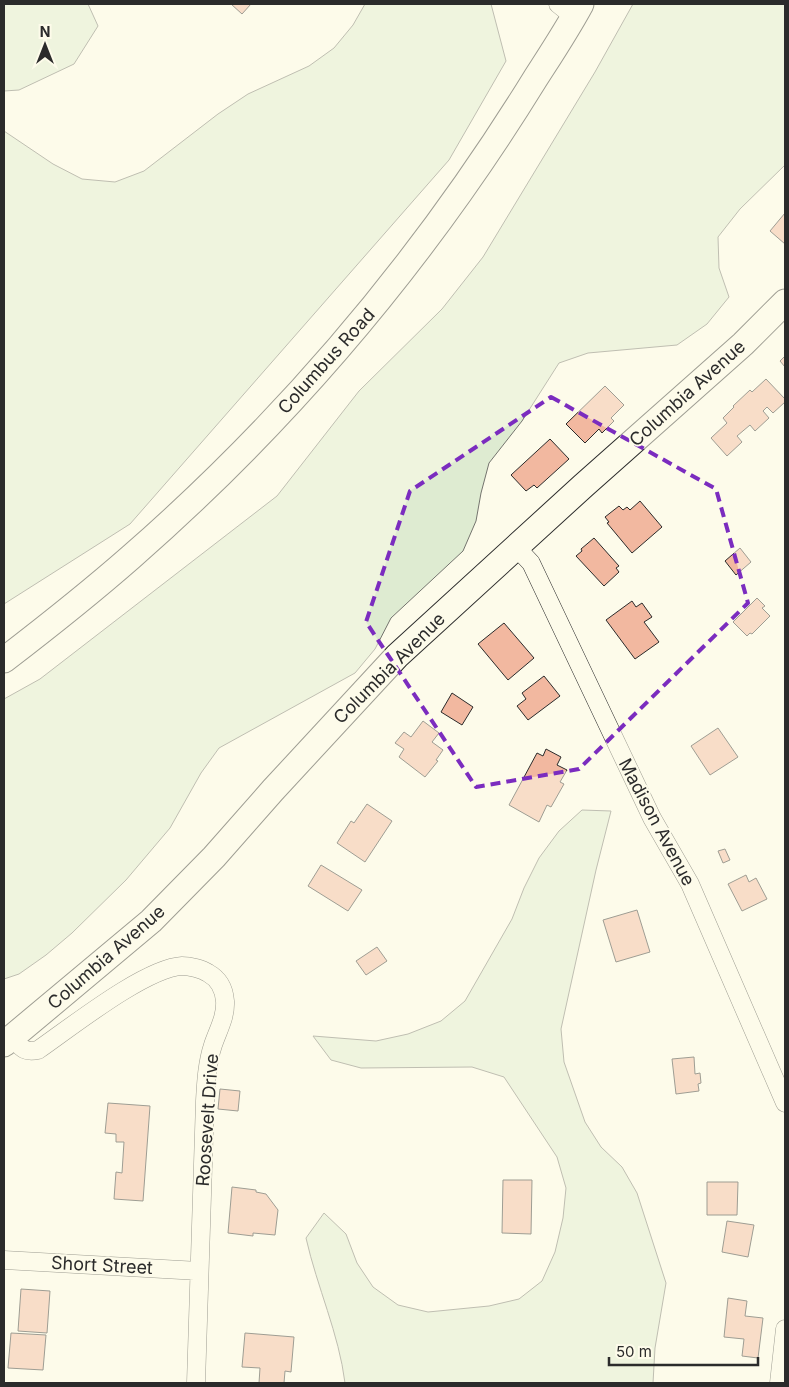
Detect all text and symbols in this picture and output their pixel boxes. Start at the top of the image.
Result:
north arrow [20,20,70,70]
text: N [40,23,50,40]
street label: Columbus Road [273,304,379,418]
street label: Columbia Avenue [625,336,749,450]
street label: Columbia Avenue [329,608,449,728]
street label: Madison Avenue [615,755,699,889]
street label: Columbia Avenue [43,900,169,1014]
street label: Roosevelt Drive [192,1053,222,1187]
street label: Short Street [51,1252,153,1278]
scale bar [609,1334,758,1366]
text: 50 m [616,1342,652,1361]

